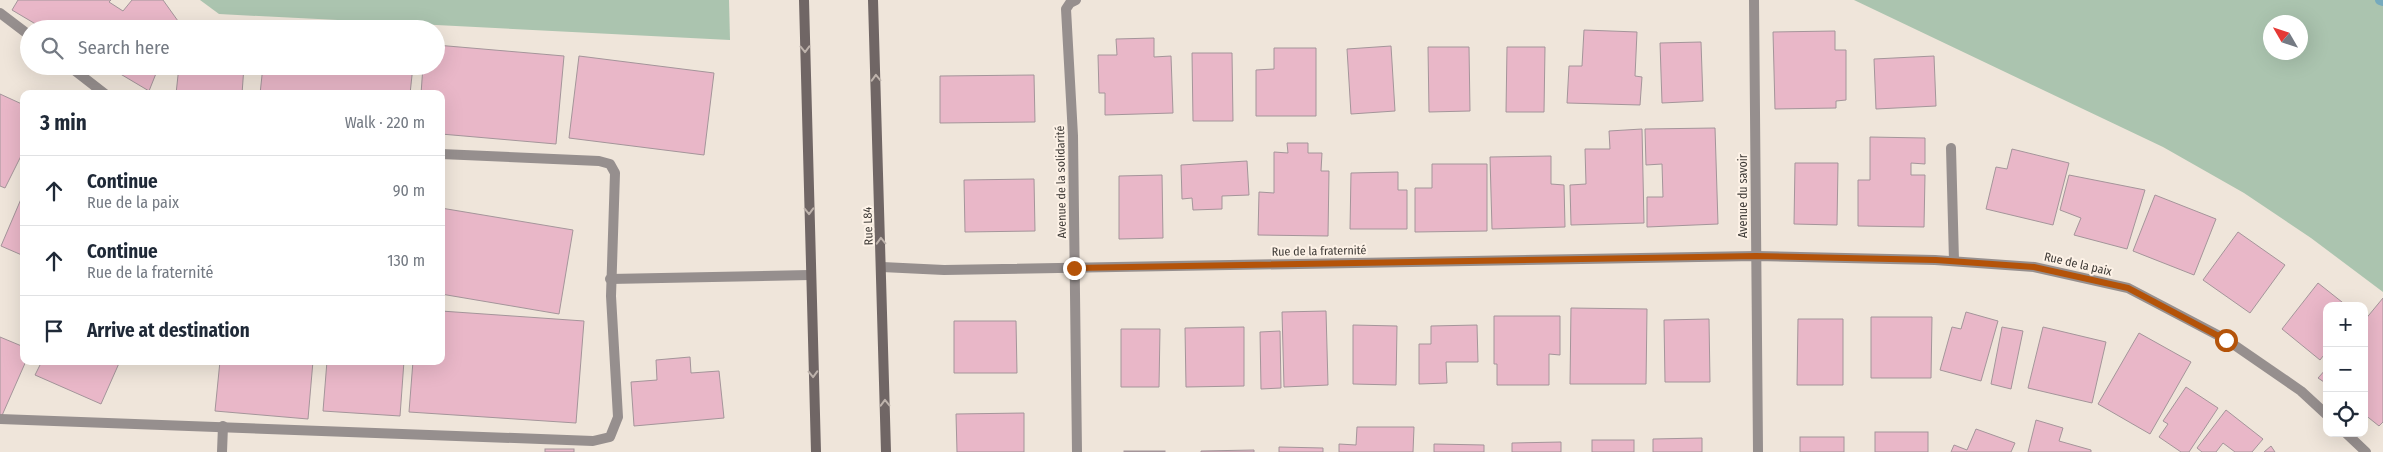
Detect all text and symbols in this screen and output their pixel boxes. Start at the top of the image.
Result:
north arrow [2263,15,2308,60]
search box [20,20,445,75]
icon: search [38,34,66,62]
text: Search here [78,36,170,59]
one-way arrow [800,45,810,53]
one-way arrow [871,74,881,82]
text: 3 min [40,110,87,136]
text: Walk · 220 m [345,113,425,132]
street label: Avenue de la solidarité [1053,125,1069,238]
street label: Avenue du savoir [1736,153,1750,238]
text: Continue [87,170,158,193]
icon: ahead [40,177,68,205]
text: 90 m [393,181,425,200]
text: Rue de la paix [87,193,179,212]
street label: Rue L84 [860,206,876,246]
one-way arrow [803,207,814,215]
one-way arrow [876,237,886,244]
text: Continue [87,240,158,263]
street label: Rue de la fraternité [1271,243,1367,259]
icon: ahead [40,247,68,275]
street label: Rue de la paix [2043,249,2114,279]
text: 130 m [387,251,425,270]
route end [1063,257,1086,280]
text: Rue de la fraternité [87,263,213,282]
map controls [2323,302,2368,437]
button: + [2323,302,2368,347]
icon: arrive [40,317,68,345]
text: Arrive at destination [87,319,250,342]
route start [2215,329,2238,352]
button: − [2323,347,2368,392]
one-way arrow [808,370,818,378]
button: locate [2323,392,2368,437]
one-way arrow [880,399,890,407]

